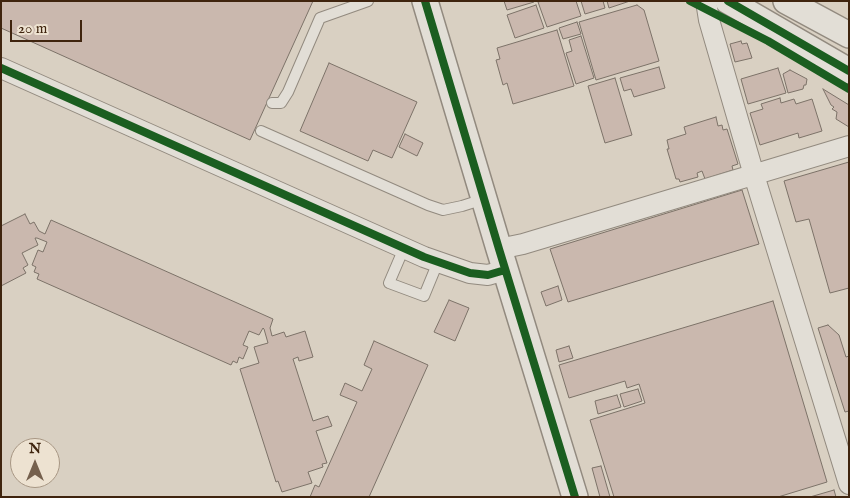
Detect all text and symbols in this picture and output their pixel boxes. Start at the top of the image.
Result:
scale bar [12,10,85,42]
text: 20 m [18,19,47,38]
north arrow [10,438,60,488]
text: N [29,440,41,458]

